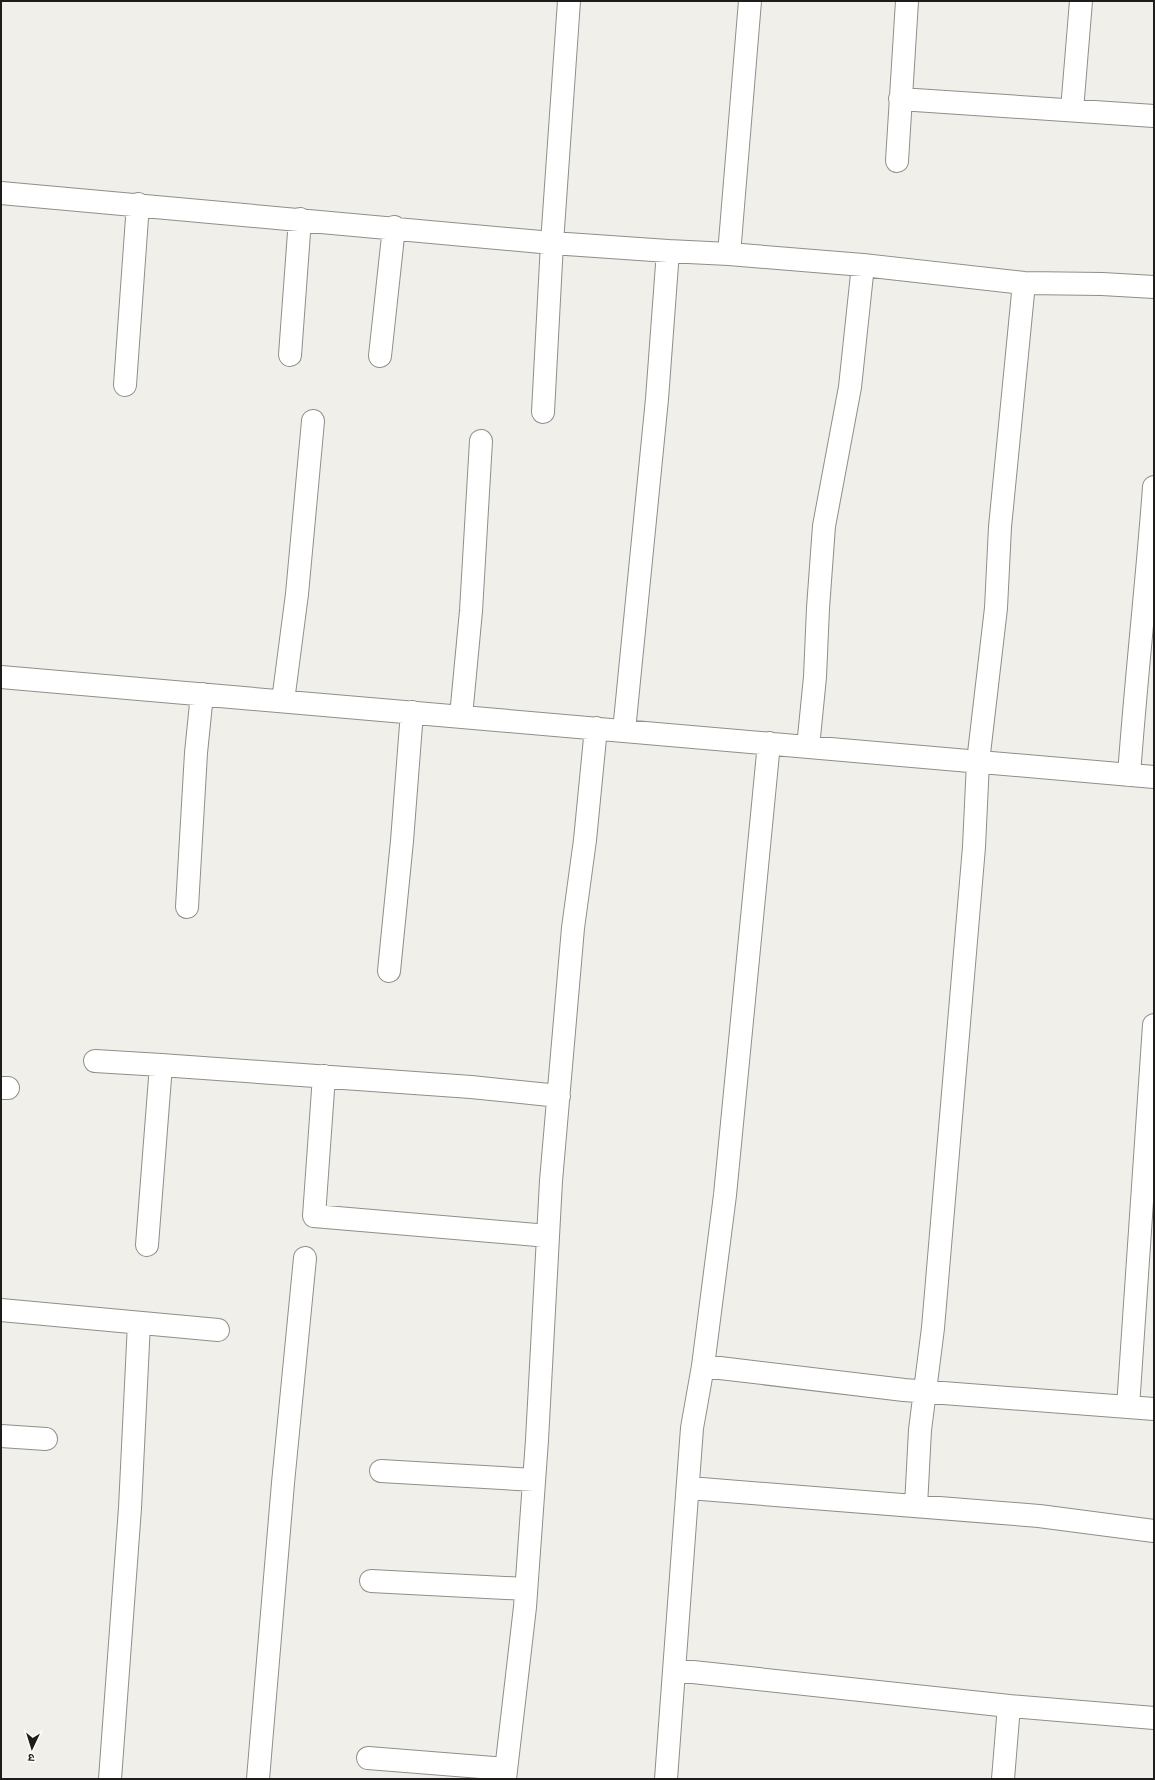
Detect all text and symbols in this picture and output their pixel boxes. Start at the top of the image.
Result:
north arrow [12,1728,52,1768]
text: उ [27,1751,35,1765]

